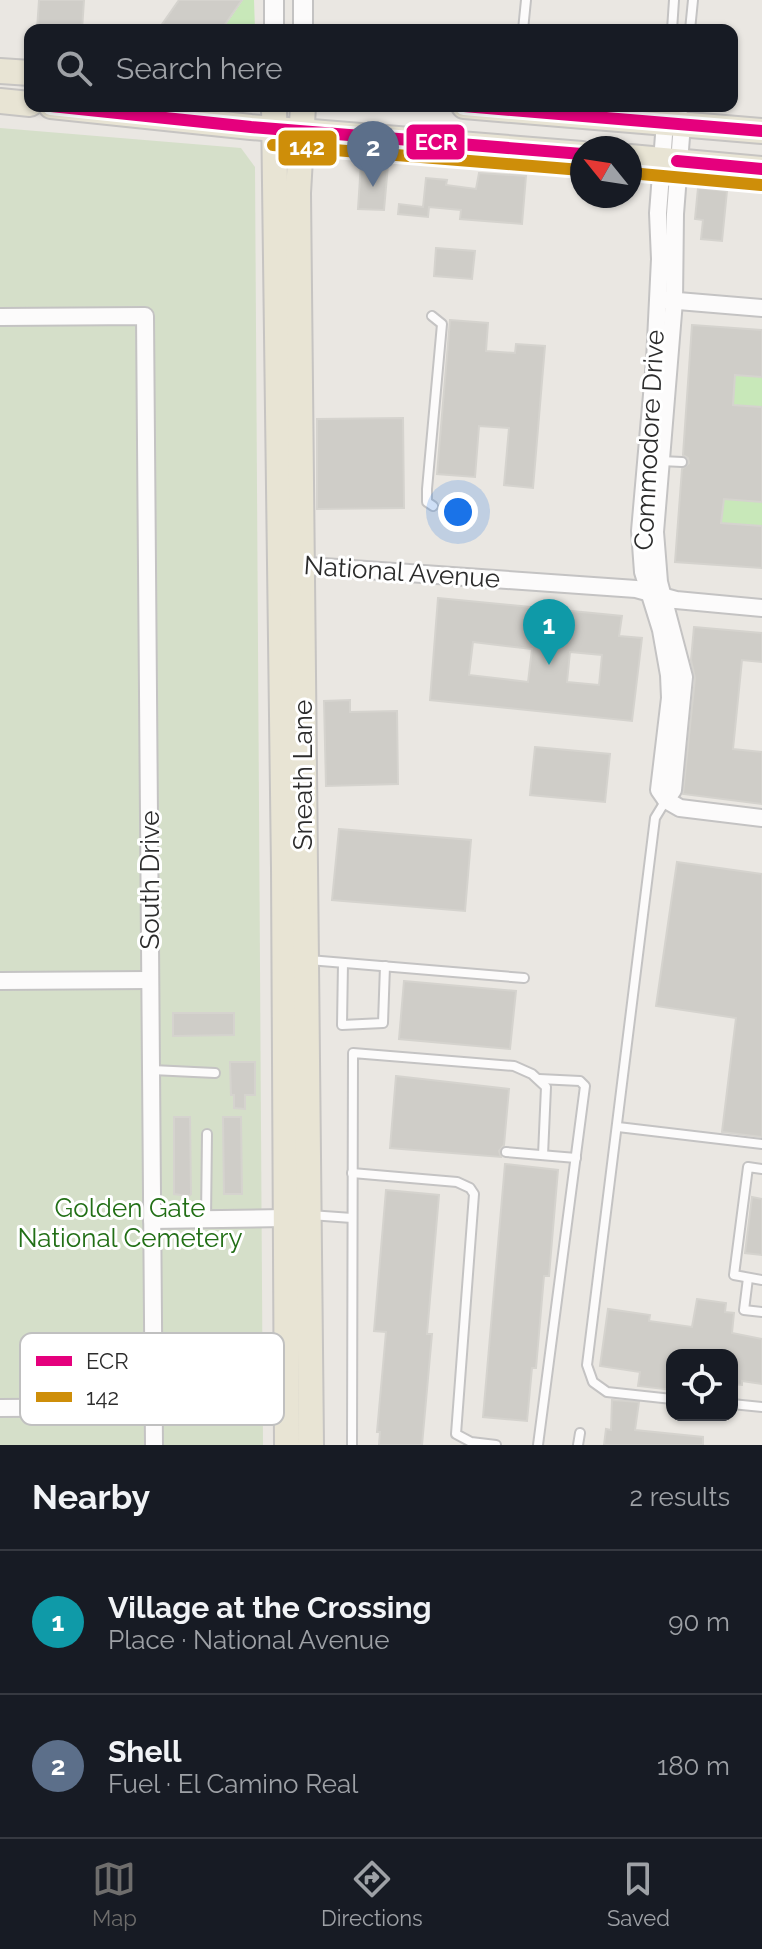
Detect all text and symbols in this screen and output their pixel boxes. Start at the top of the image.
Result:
search box [24,24,738,112]
icon: search [52,46,96,90]
text: Search here [116,51,283,86]
pin: 2 [347,121,399,187]
line badge: ECR [405,123,466,161]
line badge: 142 [277,129,338,167]
text: ECR [415,129,458,155]
text: 142 [289,134,325,160]
north arrow [570,136,642,208]
street label: Commodore Drive [628,329,670,551]
your location [438,492,478,532]
street label: National Avenue [303,550,501,594]
pin: 1 [523,599,575,665]
street label: Sneath Lane [288,700,318,850]
street label: South Drive [135,810,165,950]
park label: Golden Gate National Cemetery [17,1193,243,1253]
legend [20,1333,284,1425]
text: ECR [86,1348,129,1374]
map controls [666,1349,738,1421]
button: locate [666,1349,738,1421]
text: 142 [86,1384,119,1410]
text: Nearby [32,1477,150,1517]
text: 2 results [630,1482,730,1512]
text: Village at the Crossing [108,1590,432,1625]
text: 1 [52,1607,64,1637]
text: 90 m [668,1607,730,1637]
text: Place · National Avenue [108,1625,390,1655]
text: Shell [108,1734,181,1769]
text: 2 [51,1751,65,1781]
text: 180 m [657,1751,730,1781]
text: Fuel · El Camino Real [108,1769,358,1799]
tab: Map [92,1857,137,1931]
tab: Directions [321,1857,423,1931]
tab: Saved [607,1857,670,1931]

